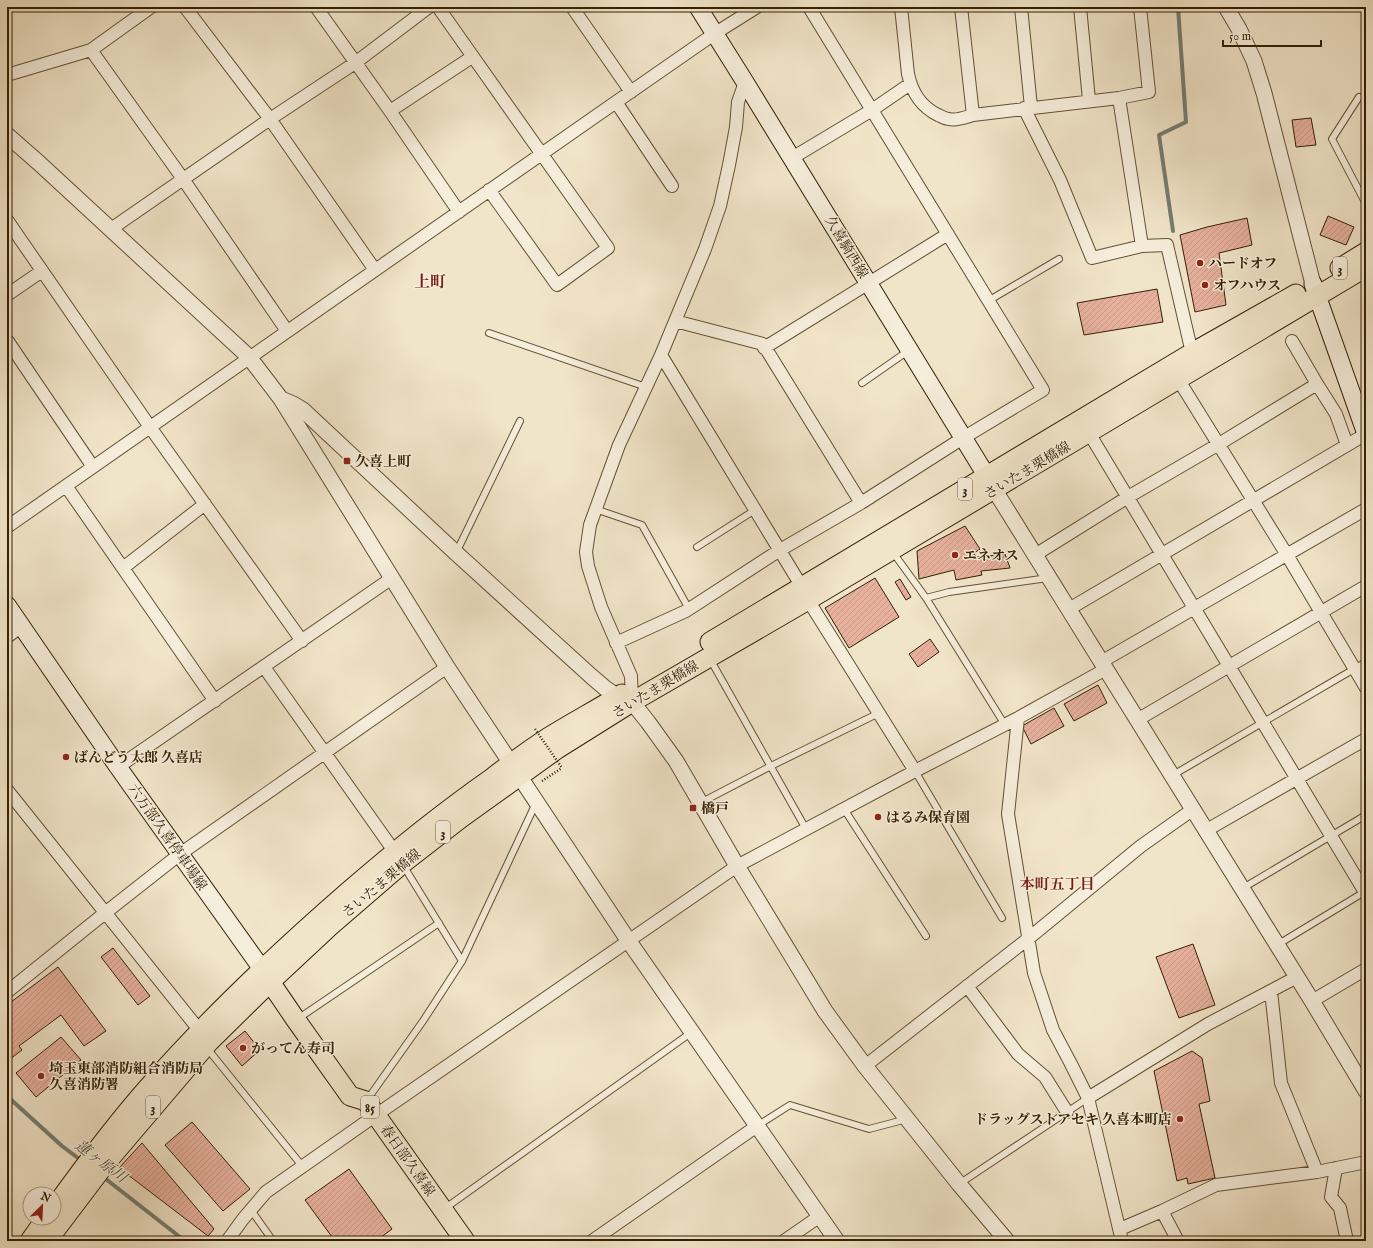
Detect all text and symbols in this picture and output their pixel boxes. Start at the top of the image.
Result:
scale bar [1223,22,1321,48]
text: 50 m [1229,29,1251,44]
street label: 久喜騎西線 [820,213,872,282]
place label: ハードオフ [1208,255,1277,273]
road number: 3 [1333,257,1347,279]
marker: ハードオフ [1195,258,1205,268]
district label: 上町 [414,273,446,293]
place label: オフハウス [1213,277,1281,295]
marker: オフハウス [1200,280,1210,290]
street label: さいたま栗橋線 [981,438,1074,504]
place label: 久喜上町 [355,453,412,471]
marker: 久喜上町 [342,456,352,466]
road number: 3 [958,478,972,500]
place label: エネオス [963,547,1019,565]
marker: エネオス [950,550,960,560]
street label: さいたま栗橋線 [609,657,702,723]
place label: ばんどう太郎 久喜店 [74,749,203,767]
marker: ばんどう太郎 久喜店 [61,752,71,762]
street label: 六万部久喜停車場線 [124,781,211,894]
place label: 橋戸 [701,800,729,818]
marker: 橋戸 [688,803,698,813]
place label: はるみ保育園 [886,809,970,827]
marker: はるみ保育園 [873,812,883,822]
road number: 3 [436,821,450,843]
street label: さいたま栗橋線 [338,845,425,922]
district label: 本町五丁目 [1019,875,1095,894]
place label: がってん寿司 [251,1040,335,1058]
marker: がってん寿司 [238,1043,248,1053]
place label: 埼玉東部消防組合消防局 久喜消防署 [49,1060,203,1094]
marker: 埼玉東部消防組合消防局 久喜消防署 [36,1071,46,1081]
road number: 3 [146,1096,160,1118]
road number: 85 [361,1096,379,1118]
place label: ドラッグストアセキ 久喜本町店 [974,1111,1172,1129]
marker: ドラッグストアセキ 久喜本町店 [1175,1114,1185,1124]
street label: 春日部久喜線 [376,1121,439,1200]
water label: 蓮ヶ原川 [71,1136,132,1188]
north arrow [22,1186,62,1226]
text: N [38,1189,53,1206]

